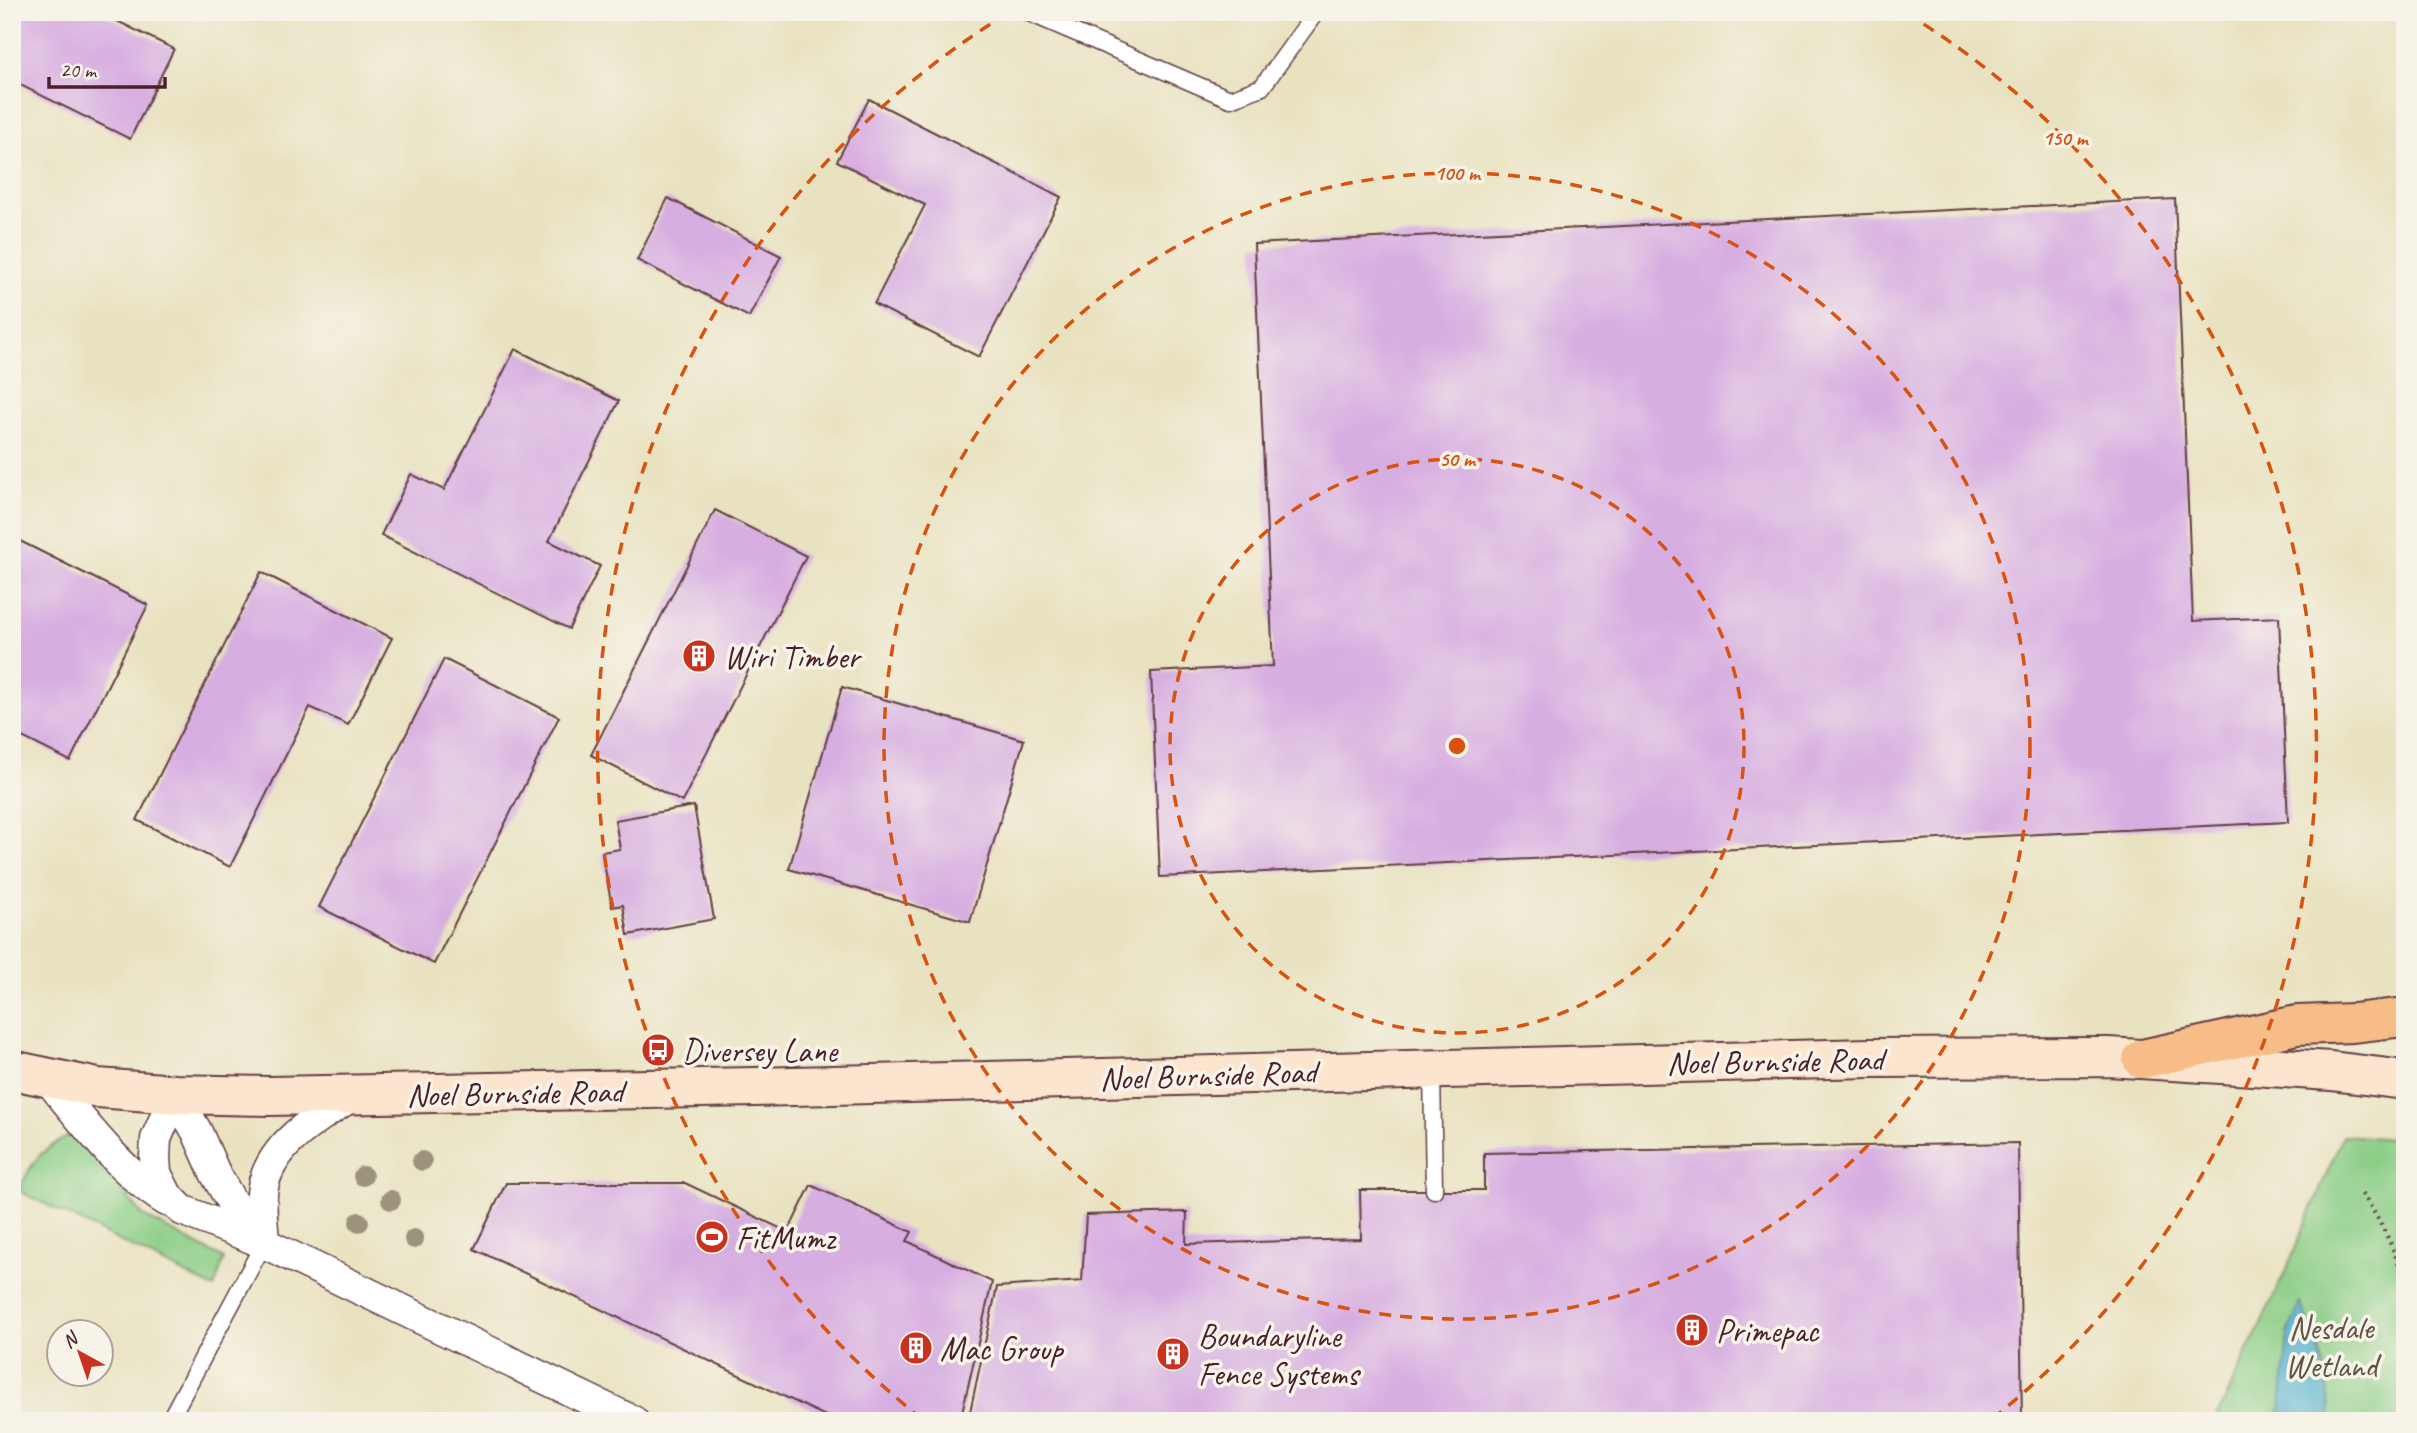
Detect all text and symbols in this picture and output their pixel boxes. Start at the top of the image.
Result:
scale bar [49,46,164,90]
text: 20 m [60,57,98,83]
text: 150 m [2042,125,2090,151]
text: 100 m [1434,160,1482,186]
text: 50 m [1439,446,1477,472]
place label: Wiri Timber [724,636,863,678]
building icon: Wiri Timber [680,637,718,675]
centre of rings [1445,734,1469,758]
place label: Diversey Lane [682,1030,839,1072]
bus stop icon: Diversey Lane [639,1031,677,1069]
street label: Noel Burnside Road [1666,1038,1889,1084]
street label: Noel Burnside Road [1099,1050,1322,1100]
street label: Noel Burnside Road [406,1070,629,1116]
place label: FitMumz [736,1217,838,1259]
sports icon: FitMumz [693,1218,731,1256]
park label: Nesdale Wetland [2285,1307,2382,1387]
place label: Primepac [1716,1310,1820,1352]
building icon: Primepac [1673,1311,1711,1349]
place label: Boundaryline Fence Systems [1198,1315,1361,1395]
north arrow [46,1318,116,1388]
text: N [57,1326,84,1354]
place label: Mac Group [940,1328,1065,1370]
building icon: Mac Group [897,1329,935,1367]
building icon: Boundaryline Fence Systems [1154,1335,1192,1373]

